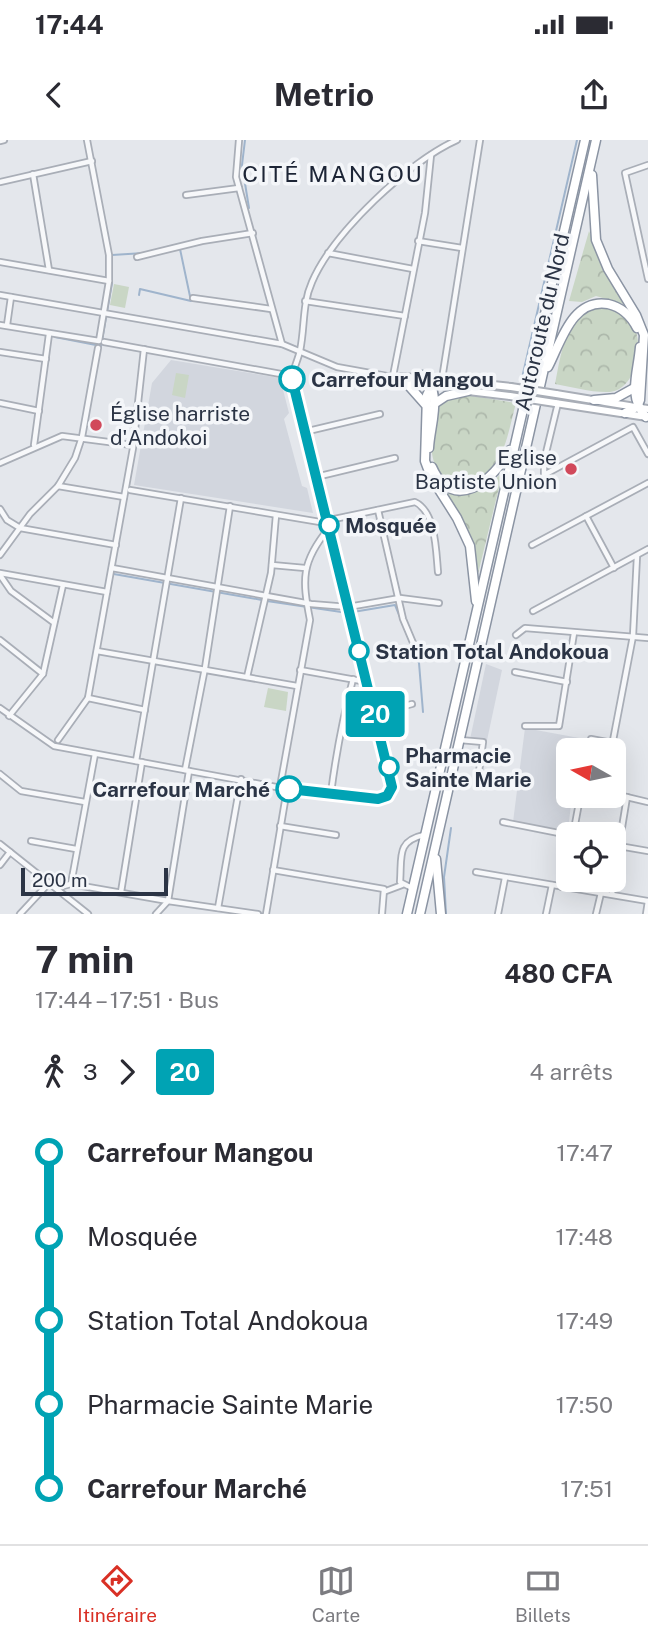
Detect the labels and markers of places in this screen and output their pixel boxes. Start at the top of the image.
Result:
marker: Carrefour Mangou [279,366,305,392]
place label: Carrefour Mangou [311,367,494,392]
place label: Église harriste d'Andokoi [110,401,250,450]
marker: Église harriste d'Andokoi [88,417,104,433]
place label: Eglise Baptiste Union [415,445,557,494]
marker: Eglise Baptiste Union [563,461,579,477]
place label: Mosquée [345,513,437,538]
marker: Mosquée [319,515,339,535]
place label: Station Total Andokoua [375,639,609,664]
marker: Station Total Andokoua [349,641,369,661]
place label: Pharmacie Sainte Marie [405,743,532,792]
marker: Pharmacie Sainte Marie [379,757,399,777]
marker: Carrefour Marché [276,776,302,802]
place label: Carrefour Marché [92,777,270,802]

